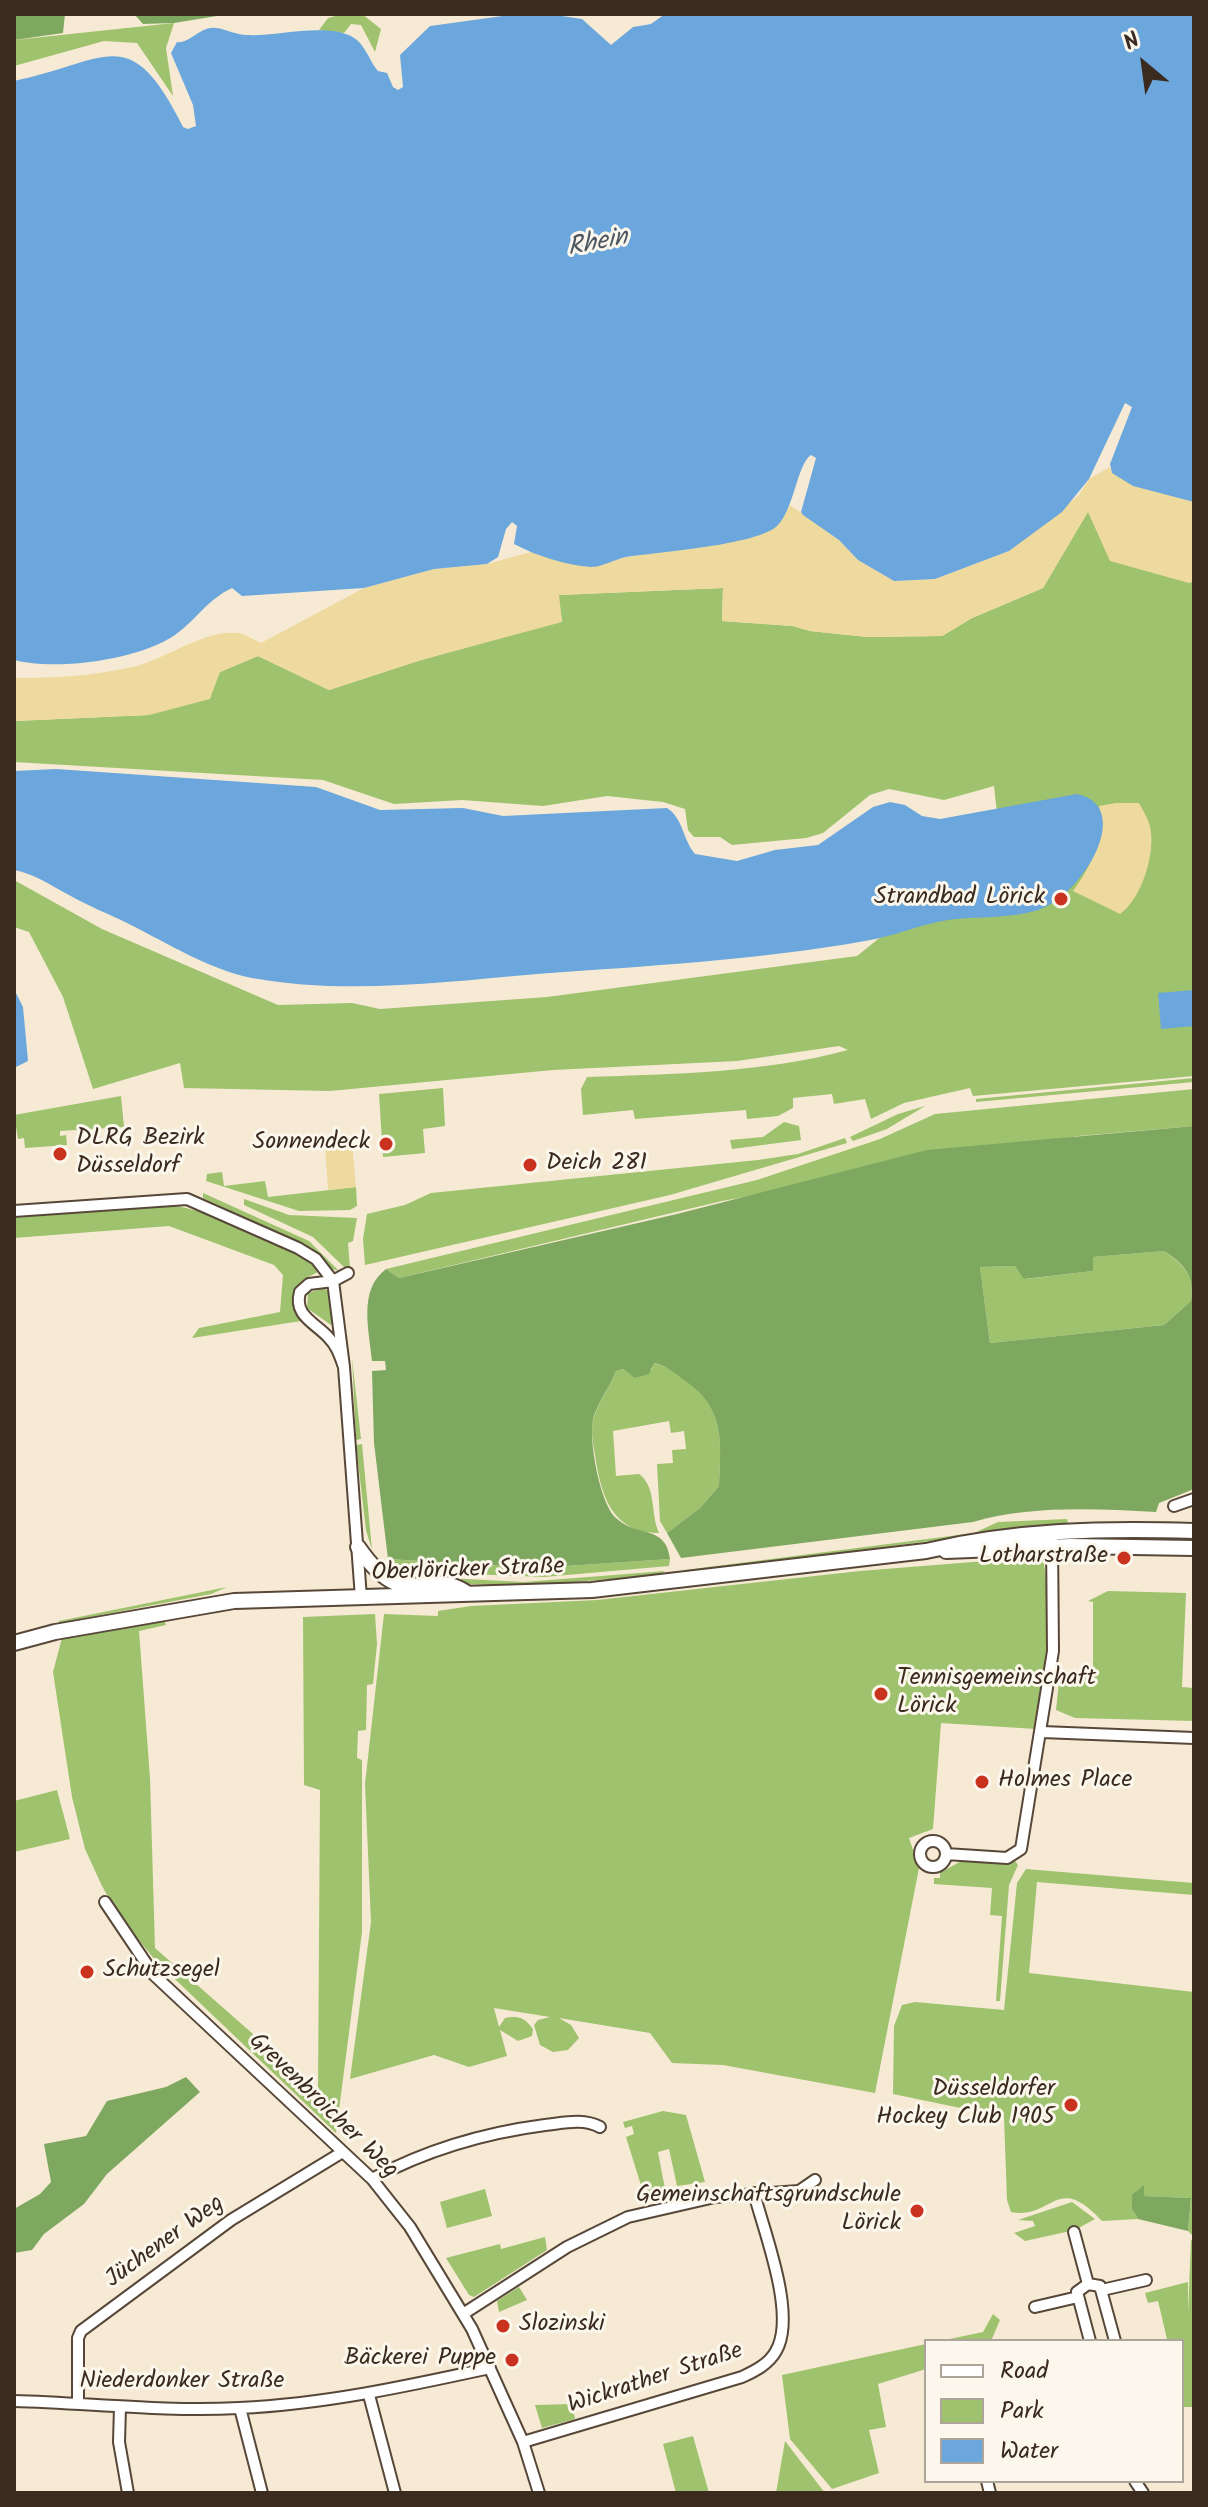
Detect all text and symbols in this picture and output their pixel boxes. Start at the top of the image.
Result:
north arrow [1104,24,1184,104]
text: N [1118,24,1147,61]
water label: Rhein [565,224,631,266]
place label: Strandbad Lörick [874,885,1045,913]
marker: Strandbad Lörick [1052,890,1070,908]
place label: DLRG Bezirk Düsseldorf [76,1126,204,1182]
place label: Sonnendeck [252,1130,370,1158]
marker: Sonnendeck [377,1135,395,1153]
marker: DLRG Bezirk Düsseldorf [51,1145,69,1163]
place label: Deich 281 [546,1151,647,1179]
marker: Deich 281 [521,1156,539,1174]
place label: Lotharstraße [979,1544,1108,1572]
marker: Lotharstraße [1115,1549,1133,1567]
street label: Oberlöricker Straße [371,1554,565,1590]
place label: Tennisgemeinschaft Lörick [897,1666,1096,1722]
marker: Tennisgemeinschaft Lörick [872,1685,890,1703]
place label: Holmes Place [998,1768,1132,1796]
marker: Holmes Place [973,1773,991,1791]
place label: Schutzsegel [103,1958,220,1986]
marker: Schutzsegel [78,1963,96,1981]
street label: Grevenbroicher Weg [241,2028,403,2186]
place label: Düsseldorfer Hockey Club 1905 [876,2077,1055,2133]
marker: Düsseldorfer Hockey Club 1905 [1062,2096,1080,2114]
place label: Gemeinschaftsgrundschule Lörick [636,2183,901,2239]
street label: Jüchener Weg [101,2190,231,2296]
marker: Gemeinschaftsgrundschule Lörick [908,2202,926,2220]
place label: Slozinski [519,2312,605,2340]
marker: Slozinski [494,2317,512,2335]
street label: Wickrather Straße [565,2338,747,2422]
legend [924,2339,1184,2483]
place label: Bäckerei Puppe [344,2346,496,2374]
marker: Bäckerei Puppe [503,2351,521,2369]
text: Road [1000,2352,1048,2391]
street label: Niederdonker Straße [80,2369,284,2397]
text: Park [1000,2392,1044,2431]
text: Water [1000,2432,1058,2471]

